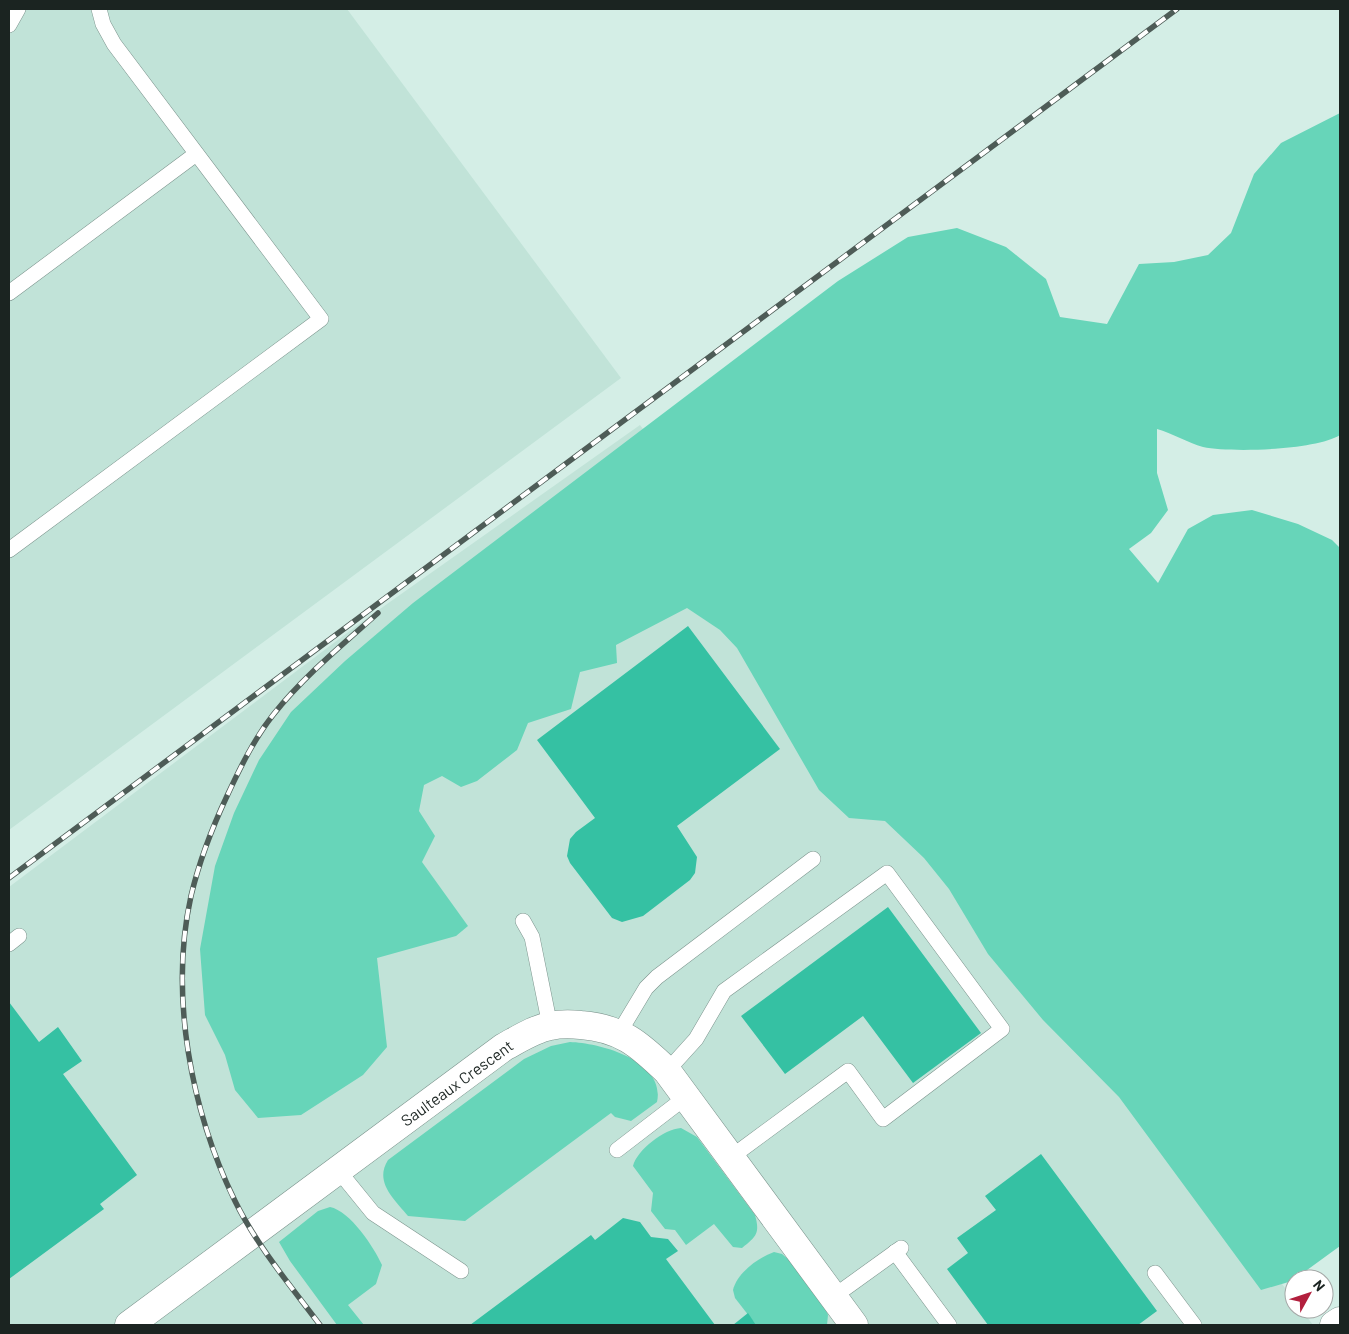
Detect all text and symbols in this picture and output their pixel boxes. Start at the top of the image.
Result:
street label: Saulteaux Crescent [397,1035,517,1130]
north arrow [1284,1269,1334,1319]
text: N [1310,1276,1329,1294]

